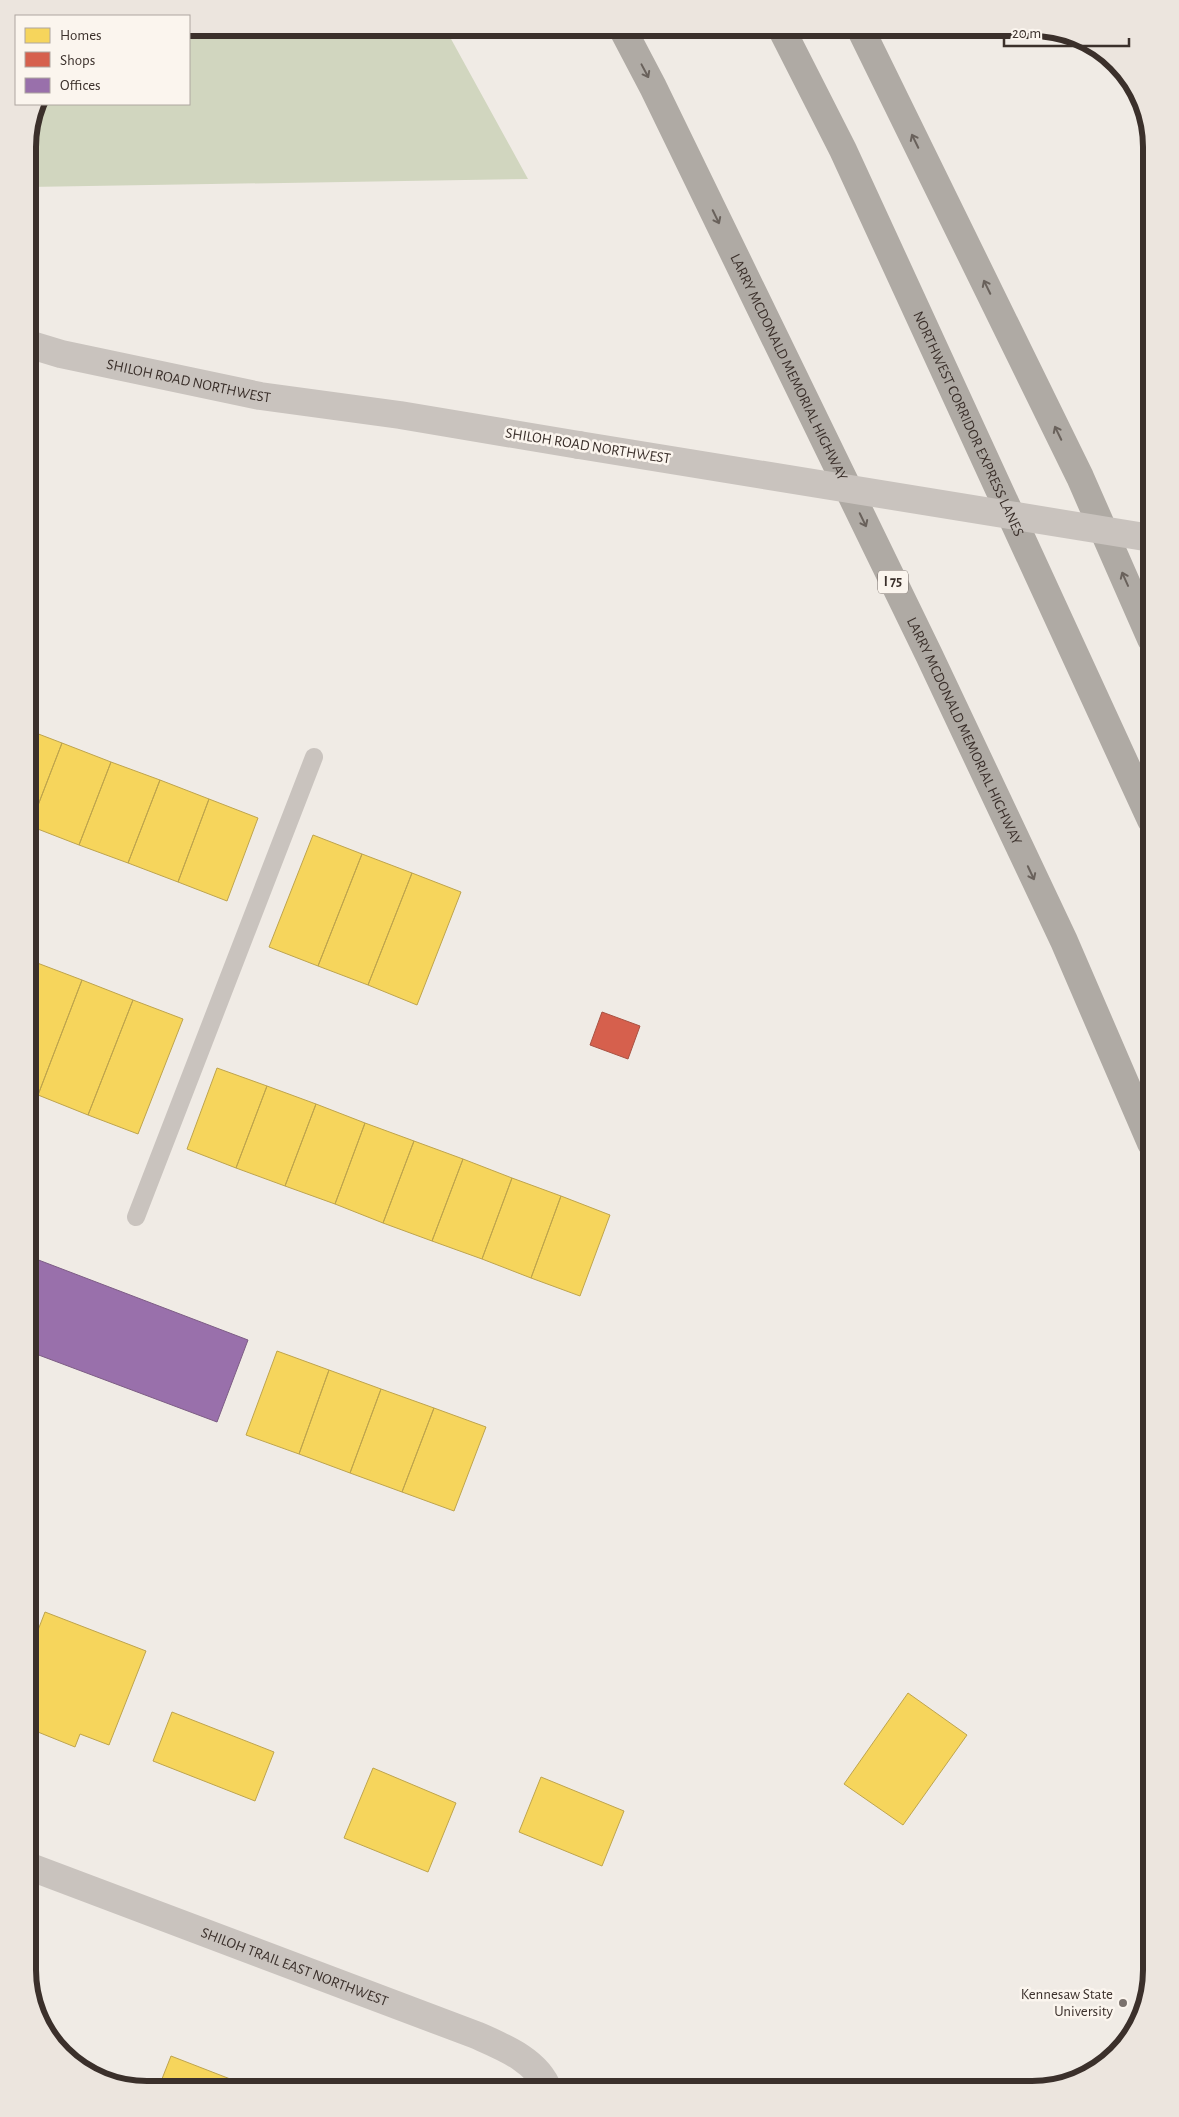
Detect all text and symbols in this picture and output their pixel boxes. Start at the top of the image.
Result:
legend [15,15,190,105]
scale bar [1004,15,1129,47]
text: 20 m [1012,26,1041,41]
text: Homes [60,28,102,43]
text: Shops [60,53,95,68]
one-way arrow [641,63,650,78]
text: Offices [60,78,101,93]
one-way arrow [910,134,920,149]
one-way arrow [712,209,721,224]
street label: LARRY MCDONALD MEMORIAL HIGHWAY [728,251,850,483]
one-way arrow [982,280,991,295]
street label: NORTHWEST CORRIDOR EXPRESS LANES [911,309,1027,538]
street label: SHILOH ROAD NORTHWEST [105,356,272,405]
street label: SHILOH ROAD NORTHWEST [504,426,672,467]
one-way arrow [1053,426,1062,441]
one-way arrow [859,513,869,528]
road number: I 75 [878,570,908,594]
one-way arrow [1119,572,1129,587]
street label: LARRY MCDONALD MEMORIAL HIGHWAY [904,615,1025,847]
one-way arrow [1026,865,1036,880]
street label: SHILOH TRAIL EAST NORTHWEST [199,1925,391,2009]
place label: Kennesaw State University [1021,1987,1114,2019]
marker: Kennesaw State University [1117,1997,1129,2009]

